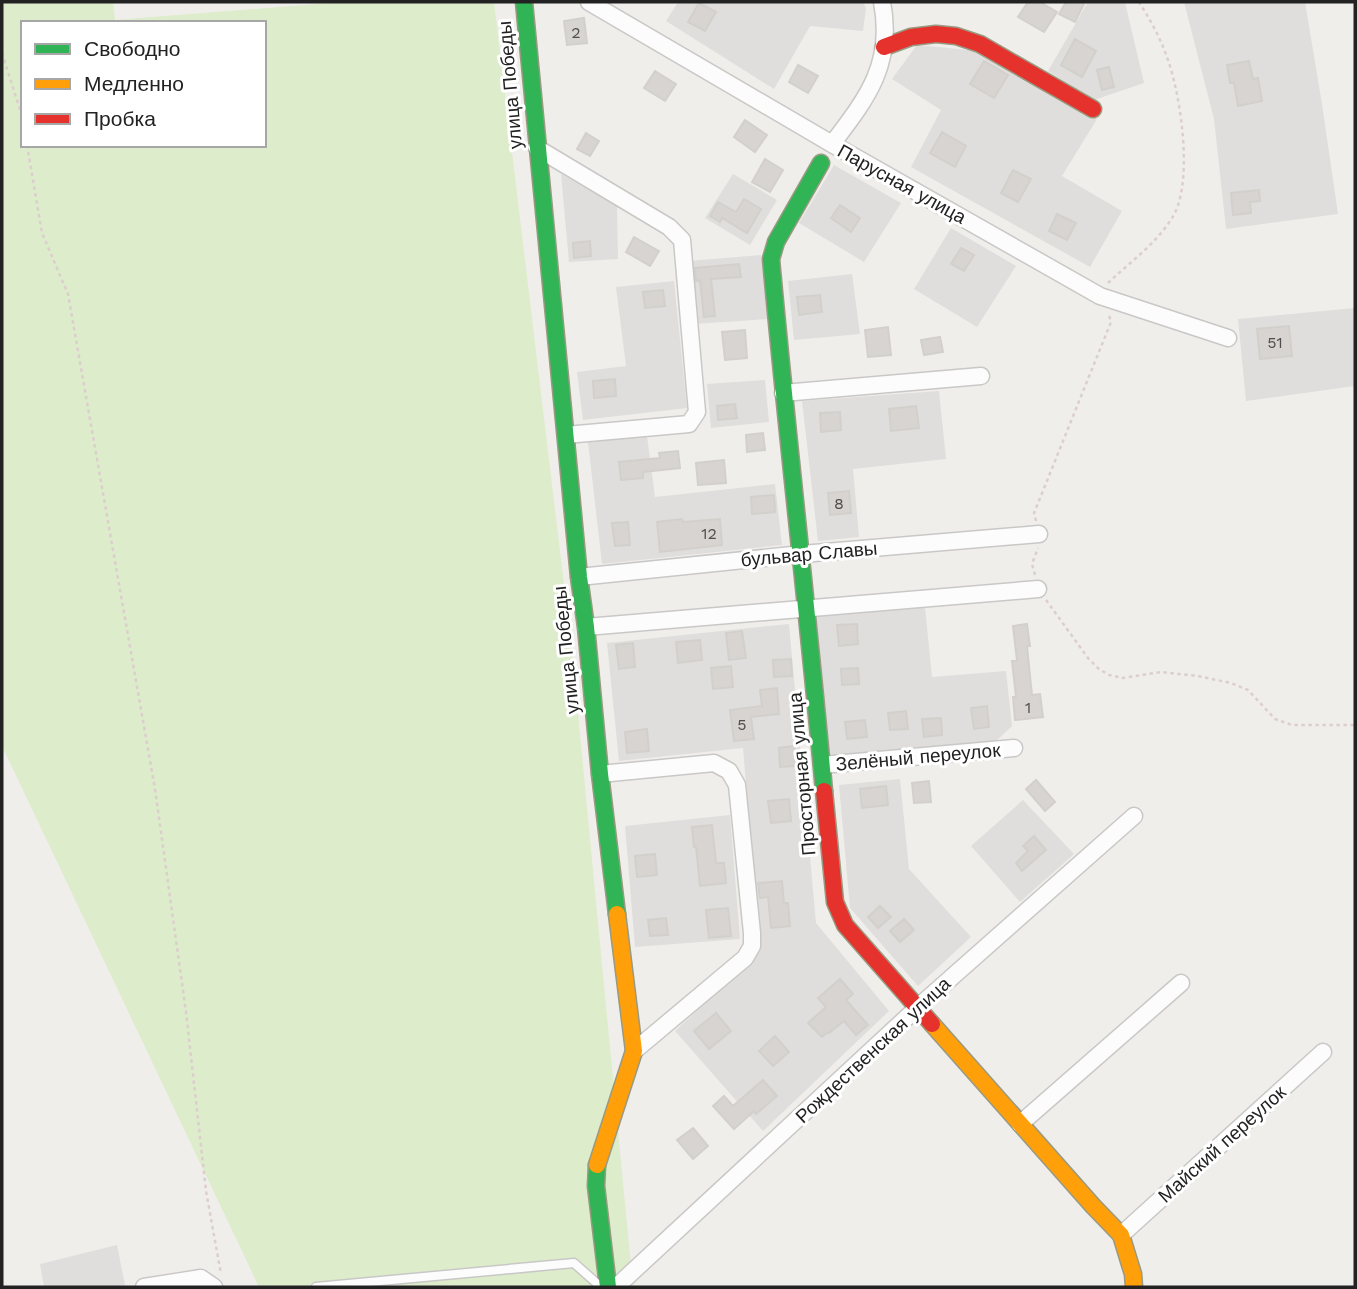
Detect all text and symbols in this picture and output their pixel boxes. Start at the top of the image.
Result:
street label: улица Победы [493,20,527,150]
legend [21,21,266,147]
house number: 2 [571,23,581,42]
text: Свободно [84,36,181,61]
text: Медленно [84,71,184,96]
text: Пробка [84,106,156,131]
street label: Парусная улица [834,139,971,229]
house number: 51 [1267,333,1283,352]
house number: 8 [834,494,844,513]
house number: 12 [701,524,717,543]
street label: бульвар Славы [740,537,878,571]
street label: улица Победы [548,585,584,715]
street label: Просторная улица [783,691,821,857]
house number: 1 [1025,698,1031,717]
house number: 5 [737,715,747,734]
street label: Зелёный переулок [835,738,1002,776]
street label: Рождественская улица [791,972,956,1128]
street label: Майский переулок [1153,1080,1291,1207]

